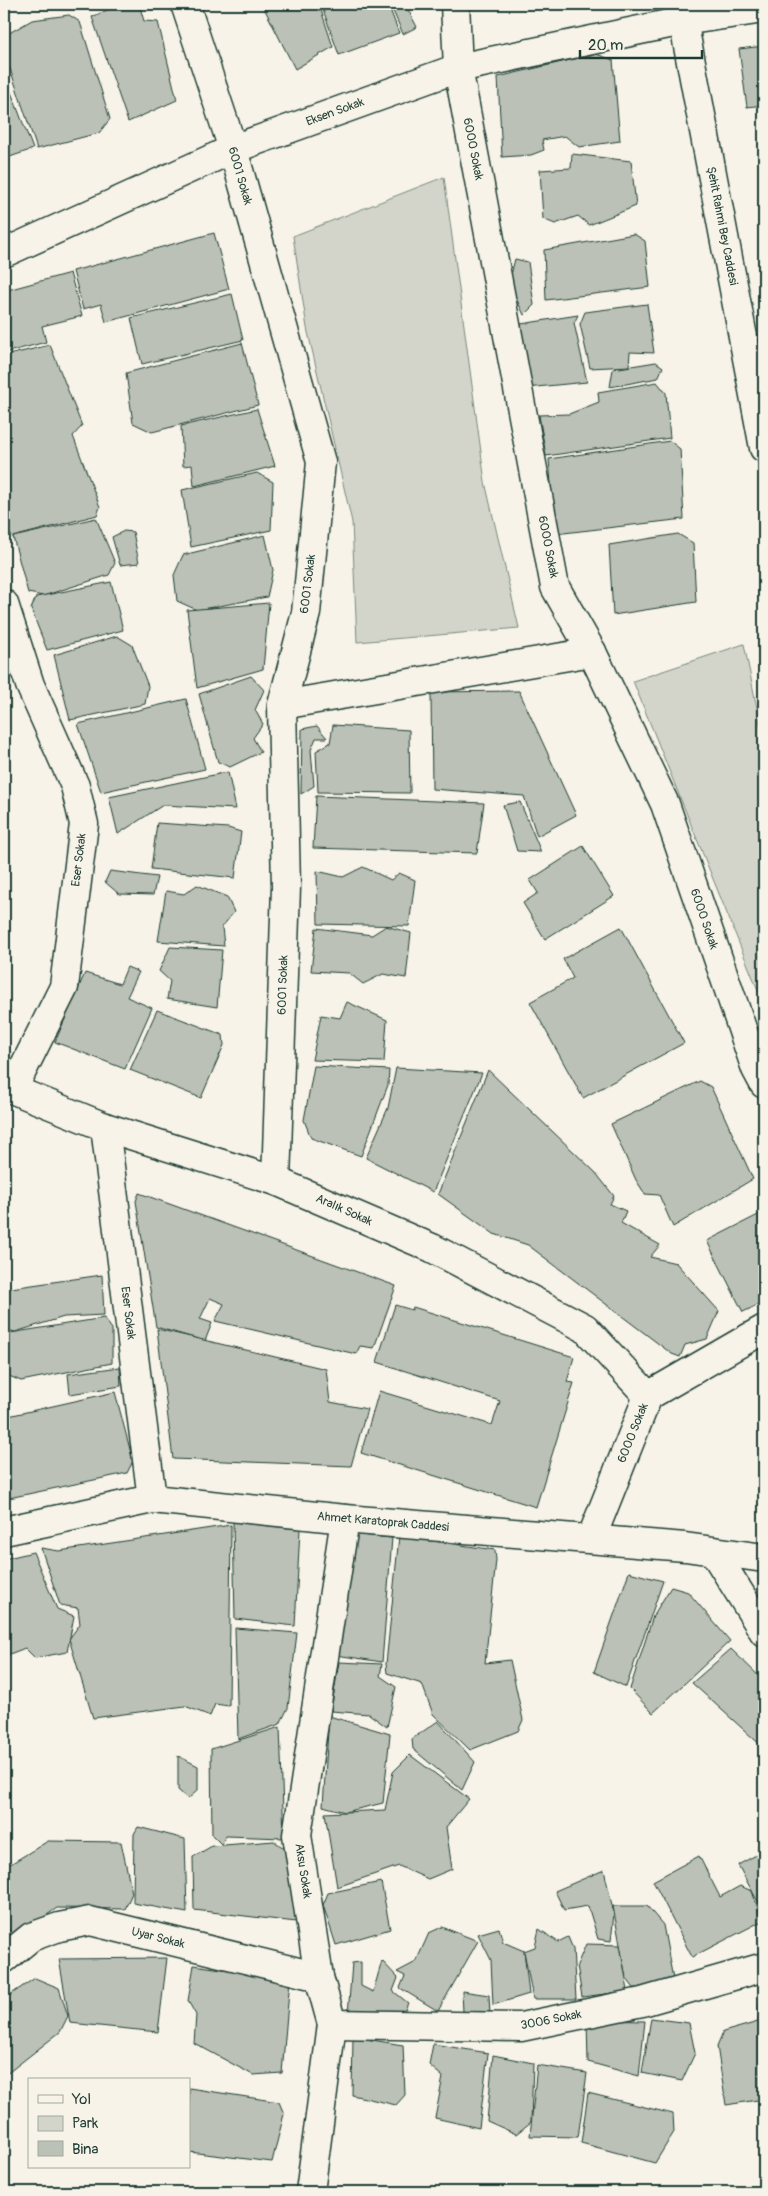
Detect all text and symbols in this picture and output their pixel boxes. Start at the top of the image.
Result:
scale bar [580,28,703,60]
text: 20 m [588,36,623,55]
street label: Eksen Sokak [304,95,366,129]
street label: 6000 Sokak [460,117,486,181]
street label: 6001 Sokak [225,145,255,207]
street label: Şehit Rahmi Bey Caddesi [703,165,741,287]
street label: 6000 Sokak [535,515,561,579]
street label: 6001 Sokak [297,553,319,615]
street label: Eser Sokak [68,833,90,887]
street label: 6000 Sokak [687,887,721,951]
street label: 6001 Sokak [274,955,292,1015]
street label: Aralık Sokak [313,1191,375,1229]
street label: Eser Sokak [117,1286,139,1340]
street label: 6000 Sokak [614,1401,652,1465]
street label: Ahmet Karatoprak Caddesi [316,1509,450,1535]
street label: Aksu Sokak [291,1842,315,1900]
street label: Uyar Sokak [130,1924,186,1952]
street label: 3006 Sokak [519,2007,583,2033]
legend [28,2078,190,2168]
text: Yol [71,2090,91,2109]
text: Park [72,2114,99,2133]
text: Bina [72,2140,99,2159]

